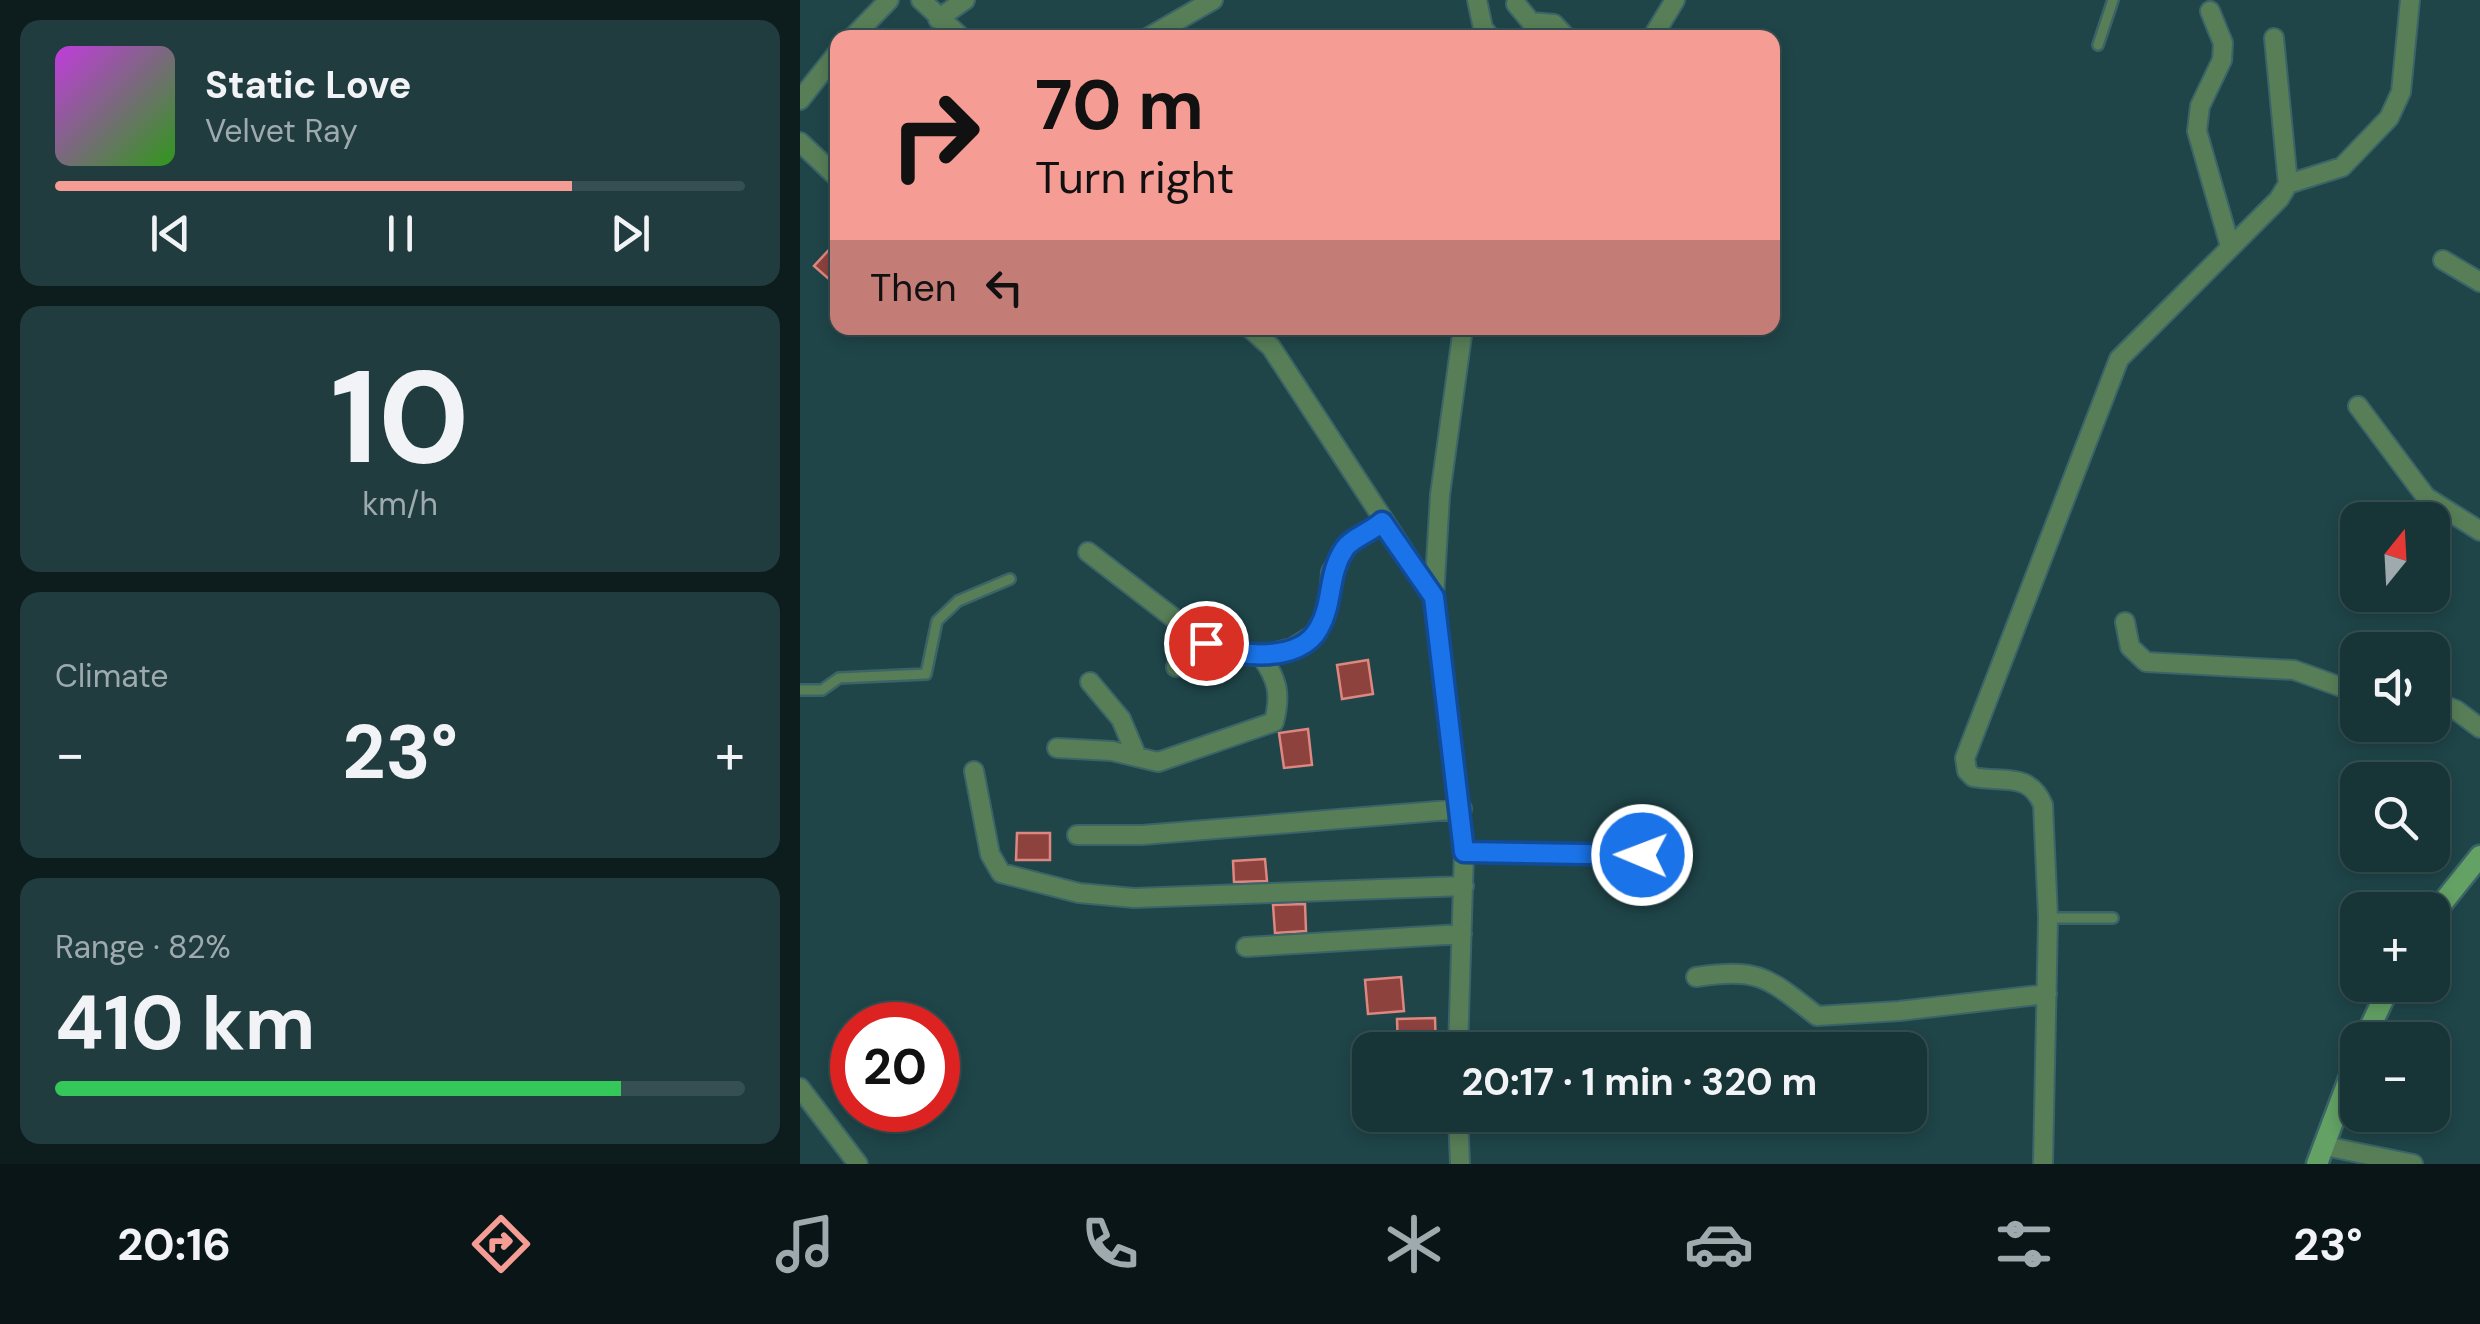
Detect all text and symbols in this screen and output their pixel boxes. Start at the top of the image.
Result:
text: Static Love [205,60,411,110]
text: 70 m [1035,60,1204,151]
icon: right [870,70,1000,200]
text: Velvet Ray [205,110,358,152]
text: Turn right [1035,148,1234,207]
icon: previous [143,206,198,261]
icon: pause [373,206,428,261]
icon: next [603,206,658,261]
icon: left [977,260,1032,315]
text: Then [870,263,957,313]
text: 10 [331,333,469,502]
text: km/h [362,483,438,525]
north arrow [2340,502,2450,612]
map controls [2340,502,2450,1132]
pin [1164,601,1249,686]
icon: arrive [1179,616,1234,671]
button: sound [2340,632,2450,742]
text: Climate [55,655,169,697]
text: 23° [342,704,458,801]
text: − [55,718,85,790]
text: + [715,718,745,790]
button: search [2340,762,2450,872]
position arrow [1590,803,1694,907]
button: + [2340,892,2450,1002]
text: Range · 82% [55,926,231,968]
text: 410 km [55,975,315,1072]
speed limit sign: 20 [830,1002,960,1132]
button: − [2340,1022,2450,1132]
text: 20:17 · 1 min · 320 m [1462,1057,1817,1107]
icon: directions [466,1209,536,1279]
icon: music [770,1209,840,1279]
icon: phone [1075,1209,1145,1279]
icon: climate [1379,1209,1449,1279]
icon: car [1684,1209,1754,1279]
icon: filters [1989,1209,2059,1279]
text: 20:16 [117,1215,231,1274]
text: 23° [2293,1215,2363,1274]

